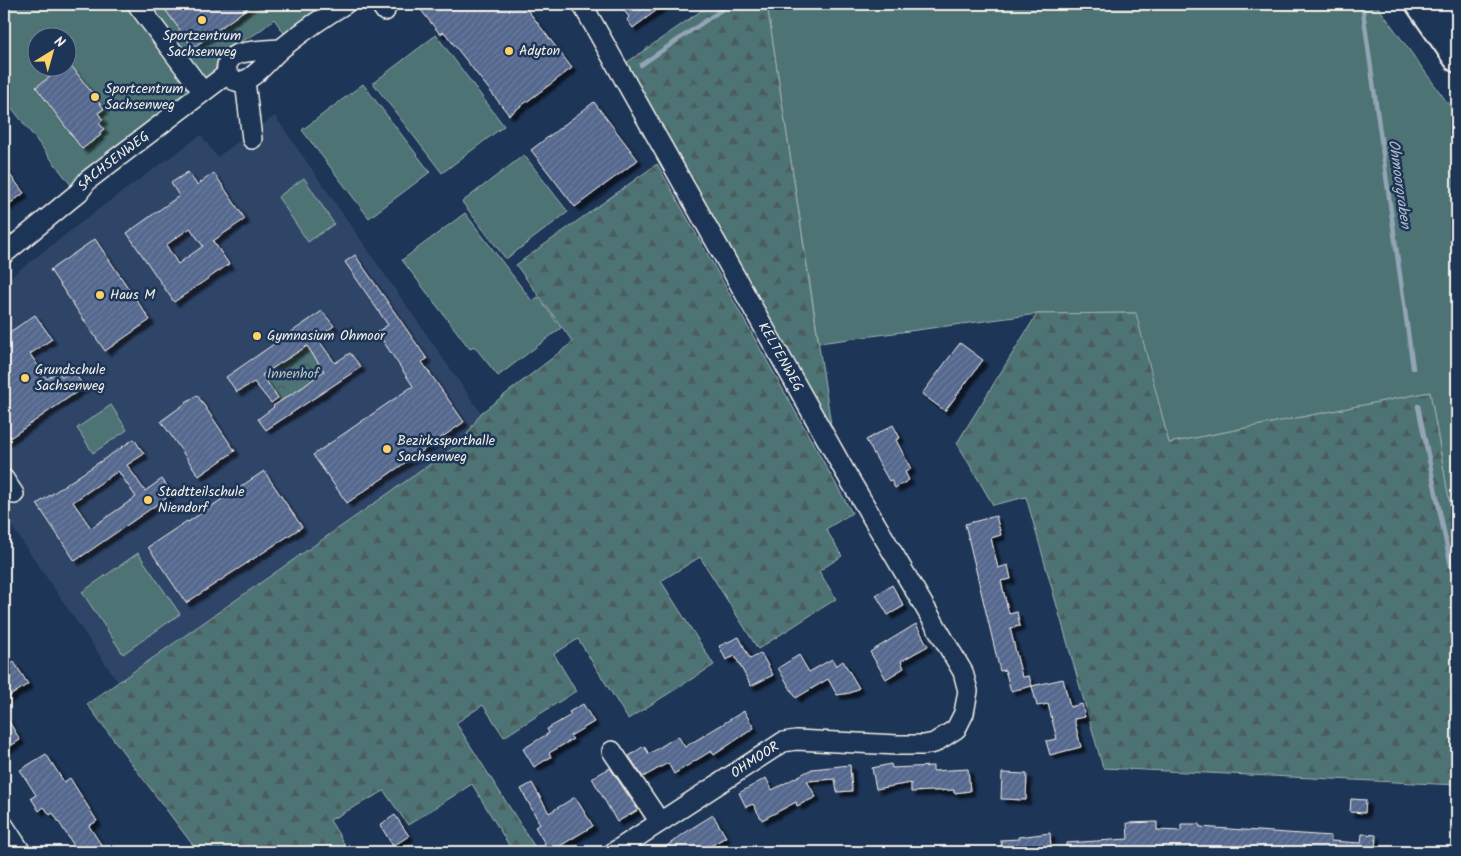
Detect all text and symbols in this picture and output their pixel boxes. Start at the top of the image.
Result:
marker: Sportzentrum Sachsenweg [196,14,208,26]
place label: Sportzentrum Sachsenweg [163,25,241,63]
north arrow [28,28,78,78]
text: N [49,31,69,54]
place label: Adyton [519,40,560,62]
marker: Adyton [503,45,515,57]
place label: Sportcentrum Sachsenweg [105,78,183,116]
marker: Sportcentrum Sachsenweg [89,91,101,103]
street label: SACHSENWEG [72,126,154,196]
water label: Ohmoorgraben [1381,138,1417,231]
place label: Haus M [110,284,155,306]
marker: Haus M [94,289,106,301]
street label: KELTENWEG [752,318,809,396]
place label: Gymnasium Ohmoor [267,325,386,347]
marker: Gymnasium Ohmoor [251,330,263,342]
place label: Grundschule Sachsenweg [35,359,106,397]
park label: Innenhof [267,363,321,385]
marker: Grundschule Sachsenweg [19,372,31,384]
place label: Bezirkssporthalle Sachsenweg [397,430,496,468]
marker: Bezirkssporthalle Sachsenweg [381,443,393,455]
place label: Stadtteilschule Niendorf [158,481,245,519]
marker: Stadtteilschule Niendorf [142,494,154,506]
street label: OHMOOR [726,736,784,784]

